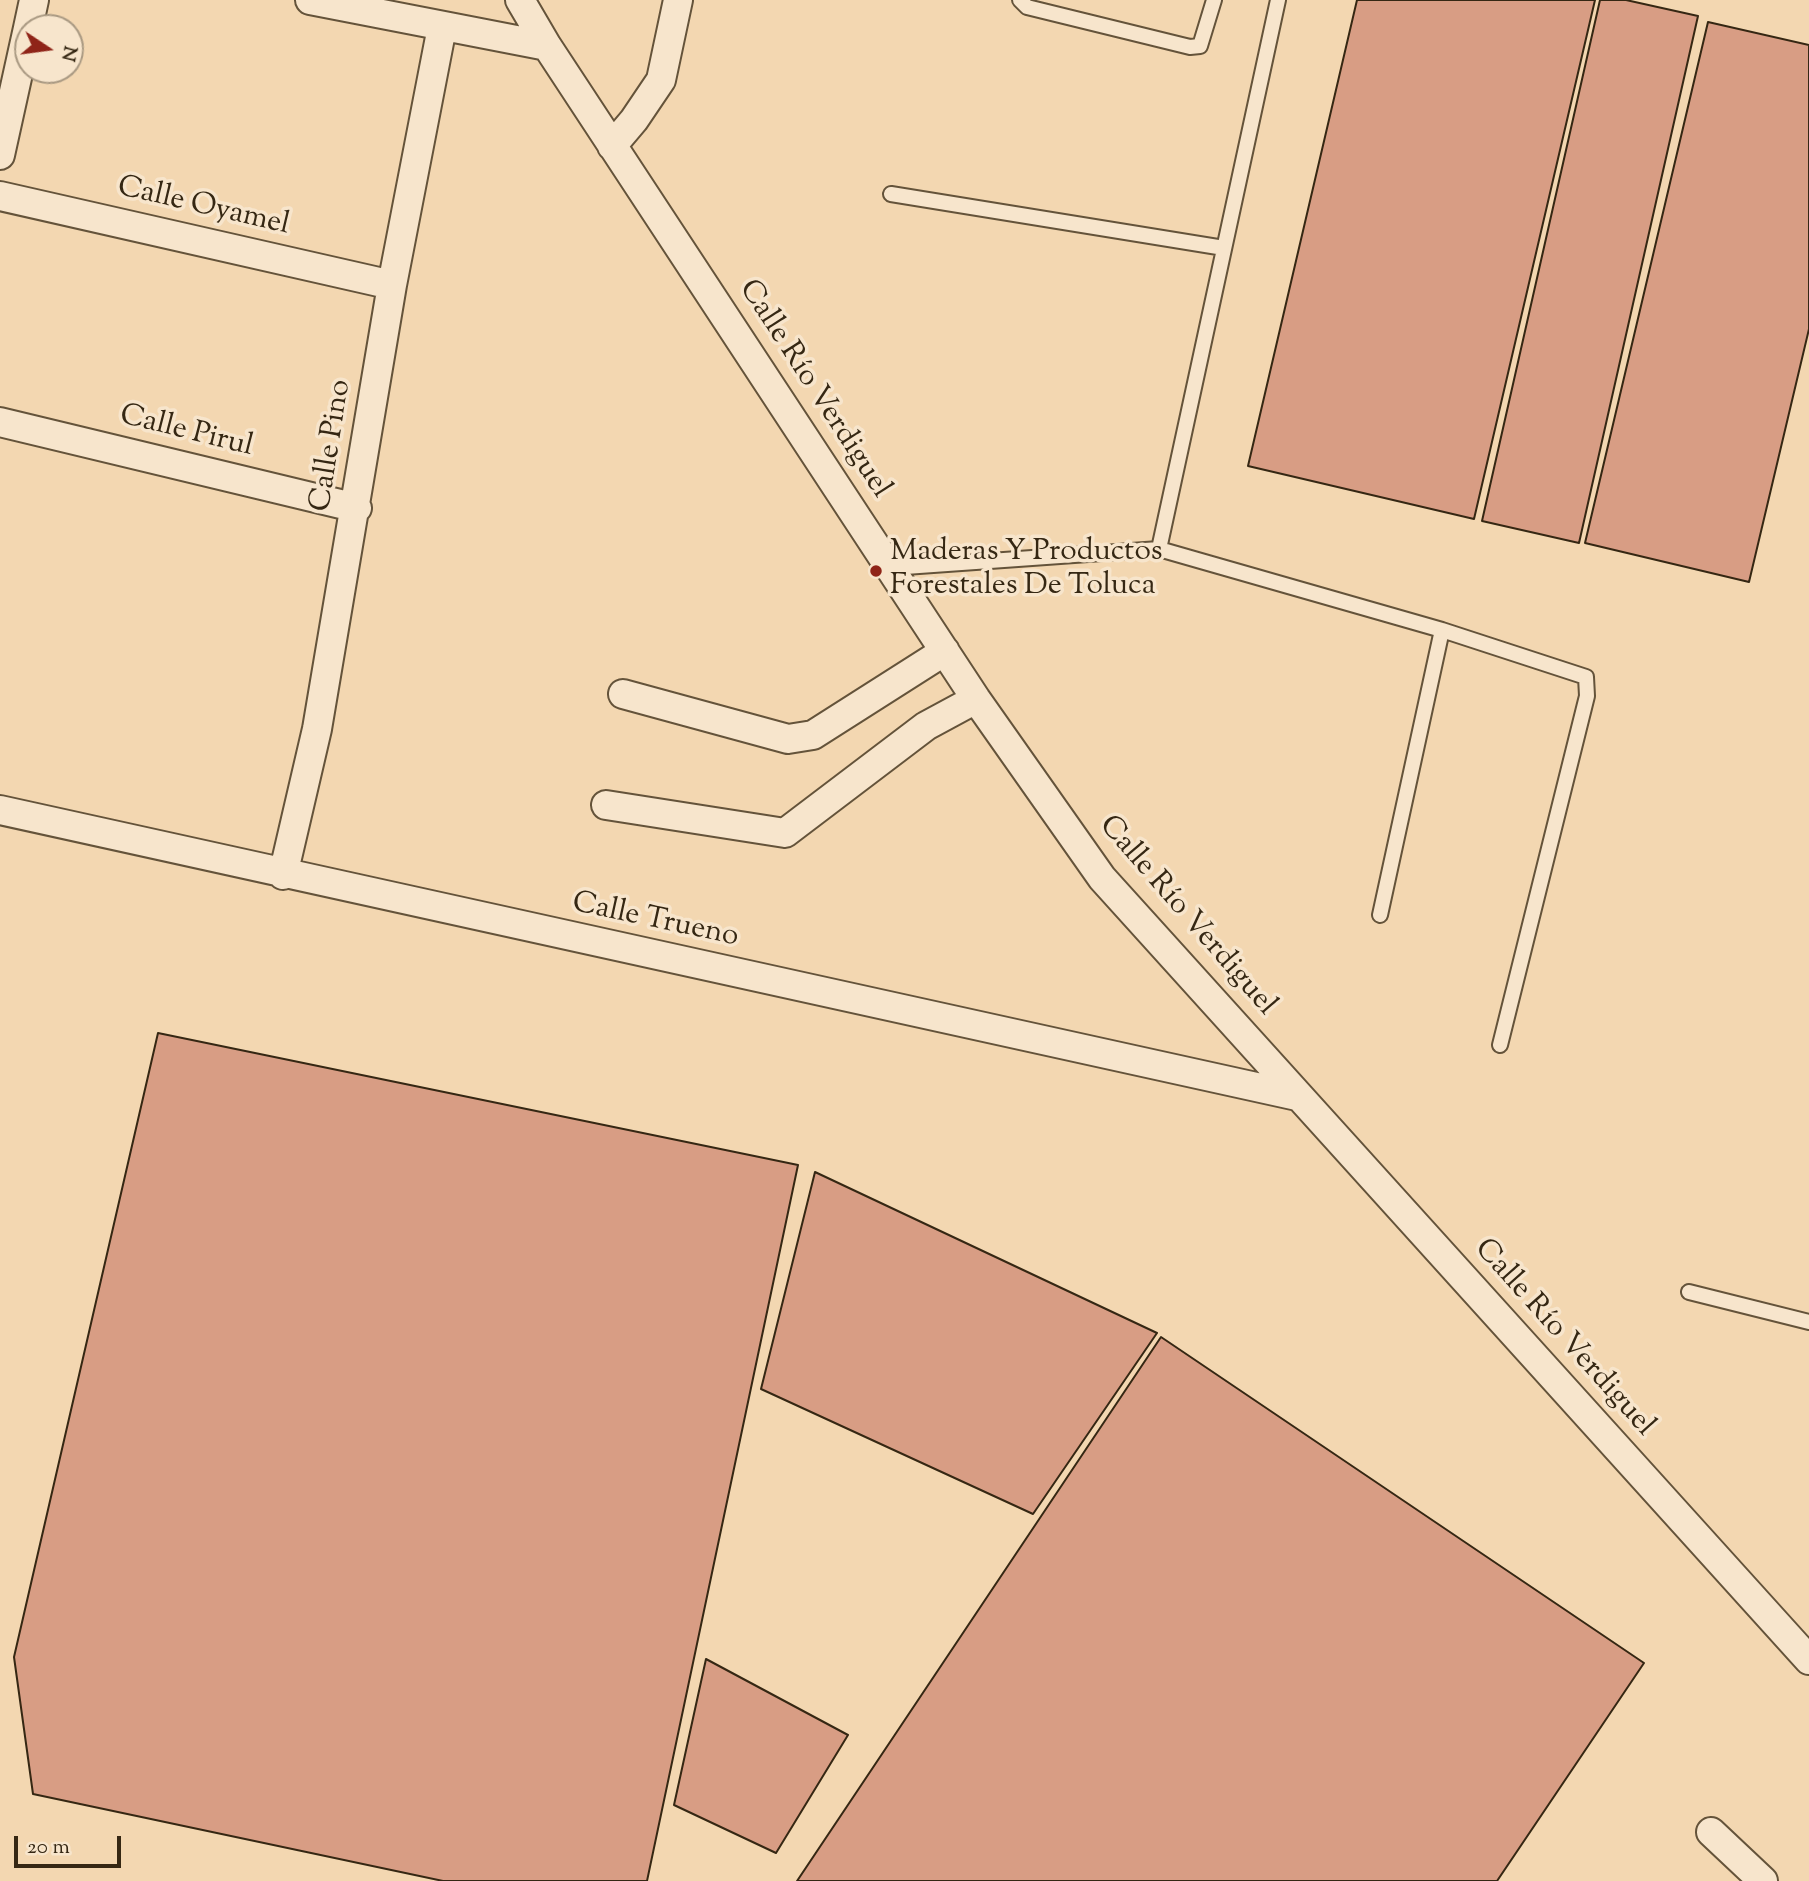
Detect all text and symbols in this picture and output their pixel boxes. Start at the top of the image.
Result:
north arrow [14,14,84,84]
text: N [53,43,83,64]
street label: Calle Oyamel [113,171,293,245]
street label: Calle Río Verdiguel [729,274,897,506]
street label: Calle Pino [305,377,361,515]
street label: Calle Pirul [116,399,256,467]
place label: Maderas Y Productos Forestales De Toluca [890,536,1163,606]
marker: Maderas Y Productos Forestales De Toluca [868,563,884,579]
street label: Calle Río Verdiguel [1089,810,1283,1024]
street label: Calle Trueno [569,887,741,957]
street label: Calle Río Verdiguel [1465,1233,1661,1445]
scale bar [18,1822,124,1866]
text: 20 m [27,1833,70,1863]

